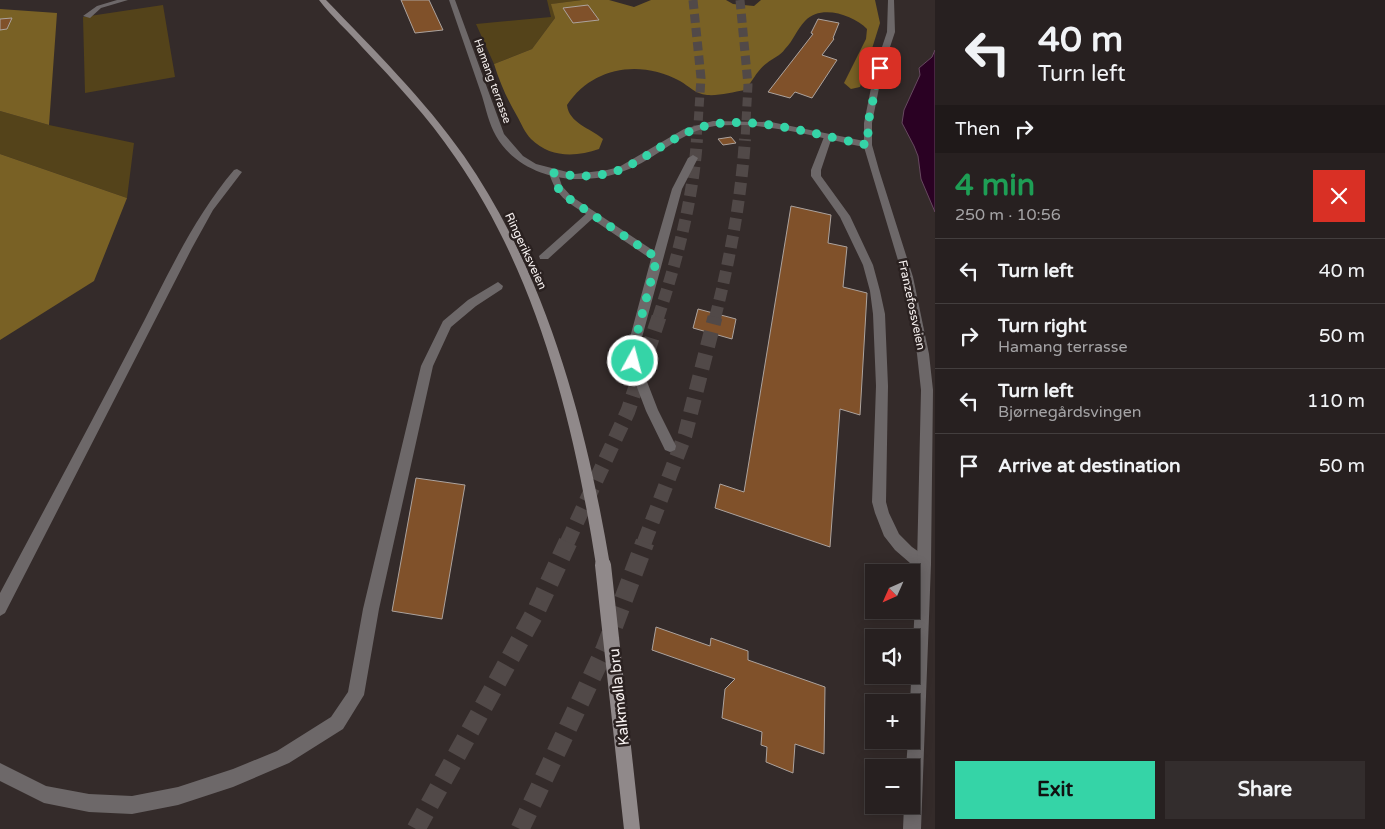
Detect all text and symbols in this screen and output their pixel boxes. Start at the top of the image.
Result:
text: 40 m [1038,19,1123,61]
icon: left [955,20,1020,85]
street label: Hamang terrasse [471,37,514,125]
pin [859,47,901,89]
icon: arrive [866,54,894,82]
text: Turn left [1038,61,1126,87]
icon: right [1010,115,1038,143]
text: Then [955,118,1000,140]
text: 4 min [955,167,1035,204]
button: close [1313,170,1365,222]
text: 250 m · 10:56 [955,205,1061,225]
street label: Ringeriksveien [502,210,550,292]
icon: left [955,257,983,285]
street label: Franzefossveien [896,259,928,351]
text: Turn left [998,260,1074,282]
text: 40 m [1319,260,1365,282]
text: Turn right [998,315,1086,337]
icon: right [955,322,983,350]
text: 50 m [1319,325,1365,347]
position arrow [606,334,658,386]
text: Hamang terrasse [998,337,1127,357]
text: Turn left [998,380,1074,402]
icon: left [955,387,983,415]
text: 110 m [1307,390,1365,412]
text: Bjørnegårdsvingen [998,402,1141,422]
icon: arrive [955,452,983,480]
text: Arrive at destination [998,455,1181,477]
text: 50 m [1319,455,1365,477]
north arrow [865,564,920,619]
map controls [865,564,920,814]
button: sound [865,629,920,684]
street label: Kalkmølla bru [605,648,633,746]
button: + [865,694,920,749]
button: − [865,759,920,814]
button: Exit [955,761,1155,819]
button: Share [1165,761,1365,819]

